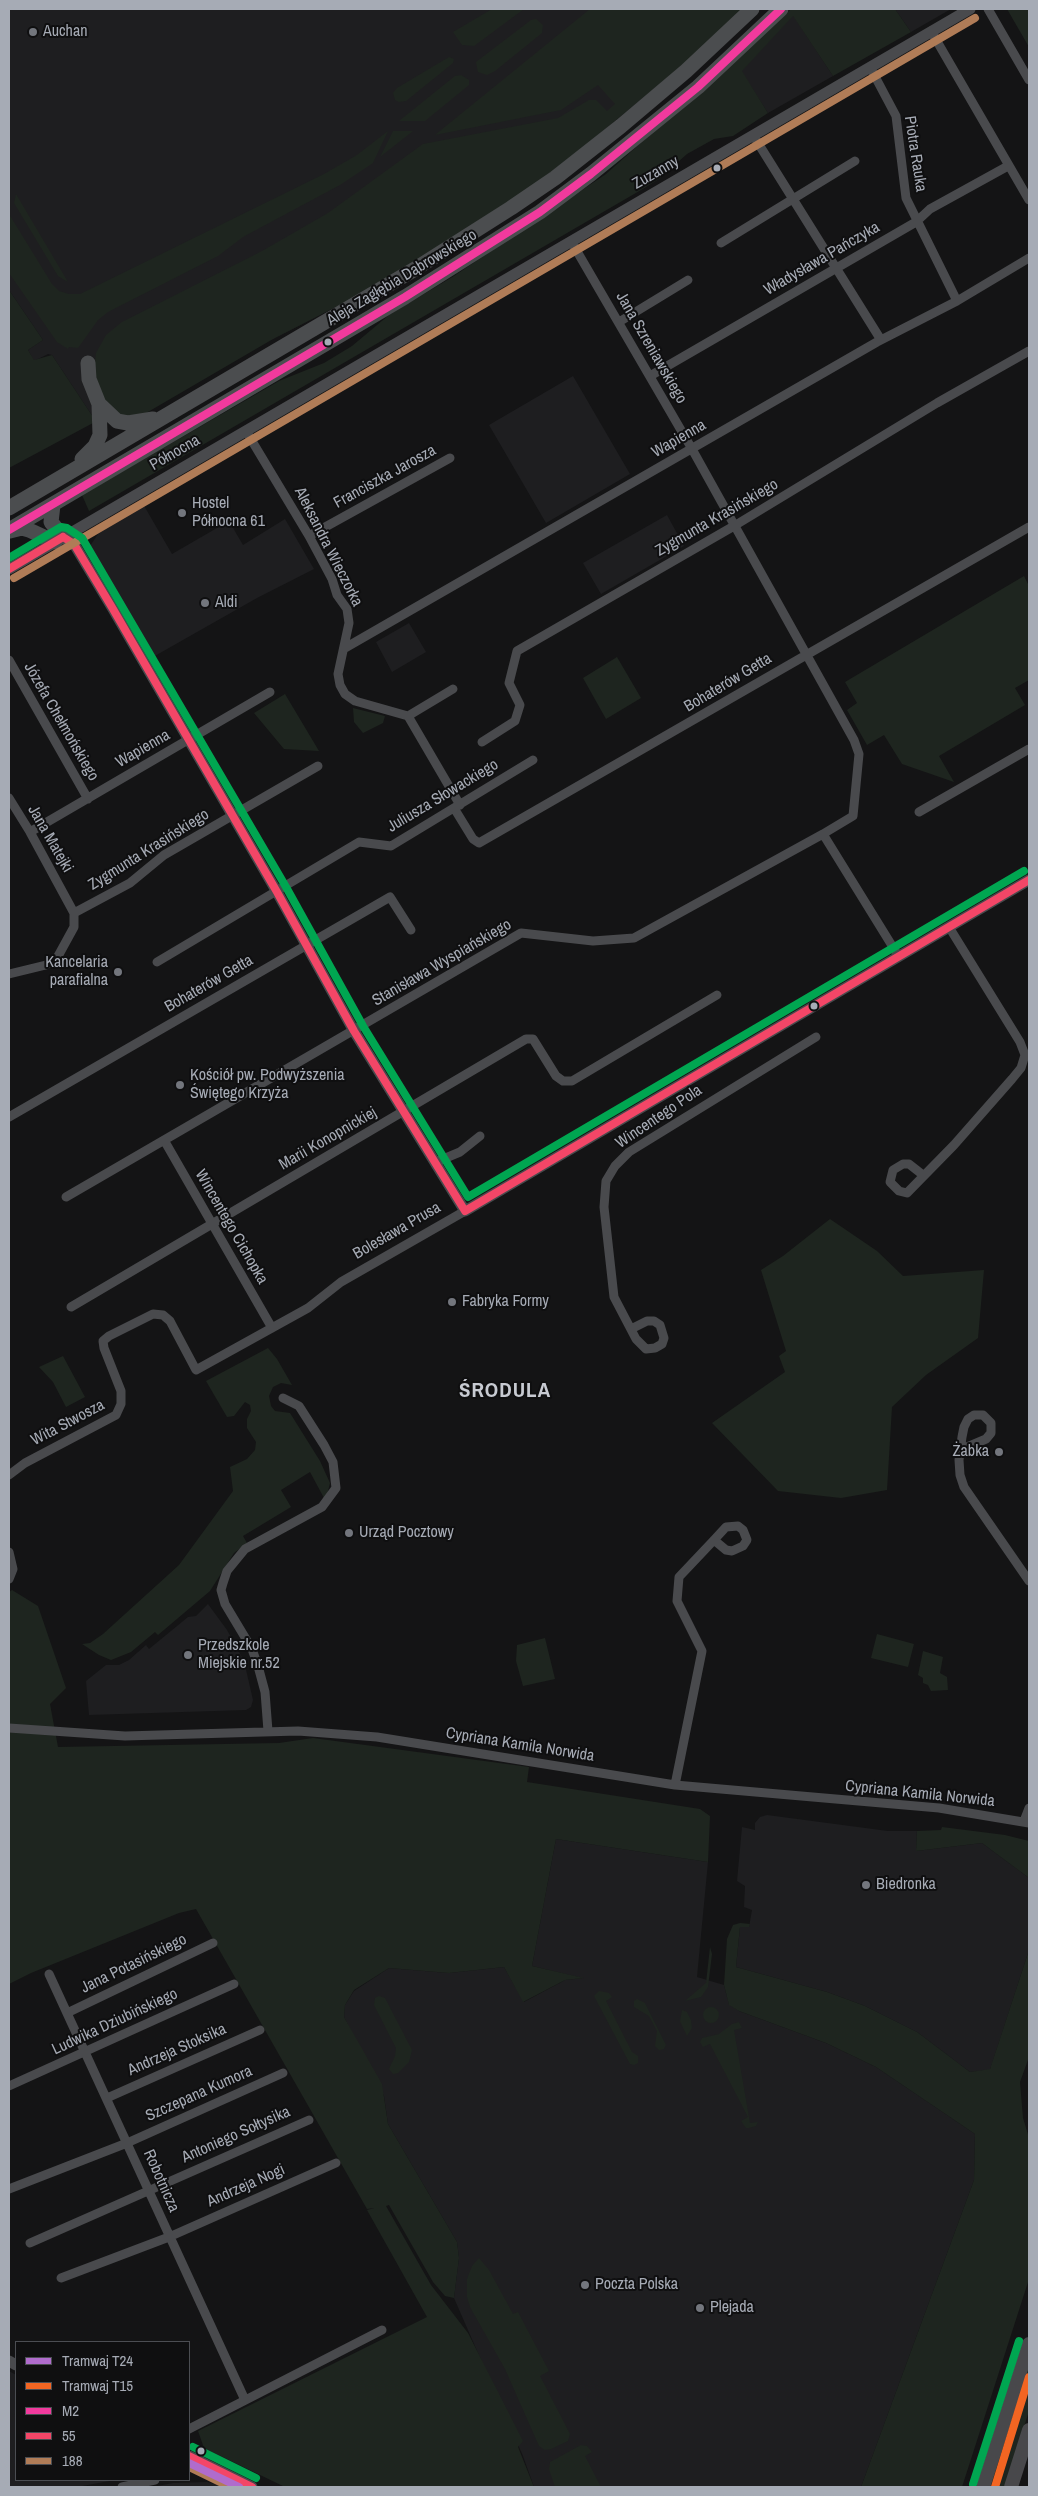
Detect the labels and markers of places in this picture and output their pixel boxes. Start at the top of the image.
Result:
place label: Auchan [43,22,87,42]
marker: Auchan [27,26,39,38]
unlabelled marker [712,163,722,173]
unlabelled marker [323,337,333,347]
place label: Hostel Północna 61 [192,494,265,532]
marker: Hostel Północna 61 [176,507,188,519]
place label: Aldi [215,593,238,613]
marker: Aldi [199,597,211,609]
place label: Kancelaria parafialna [45,953,108,991]
marker: Kancelaria parafialna [112,966,124,978]
unlabelled marker [809,1001,819,1011]
place label: Kościół pw. Podwyższenia Świętego Krzyża [190,1066,345,1104]
marker: Kościół pw. Podwyższenia Świętego Krzyża [174,1079,186,1091]
place label: Fabryka Formy [462,1292,549,1312]
marker: Fabryka Formy [446,1296,458,1308]
place label: Żabka [953,1442,989,1462]
marker: Żabka [993,1446,1005,1458]
place label: Urząd Pocztowy [359,1523,454,1543]
marker: Urząd Pocztowy [343,1527,355,1539]
place label: Przedszkole Miejskie nr.52 [198,1636,280,1674]
marker: Przedszkole Miejskie nr.52 [182,1649,194,1661]
place label: Biedronka [876,1875,936,1895]
marker: Biedronka [860,1879,872,1891]
place label: Poczta Polska [595,2275,678,2295]
marker: Poczta Polska [579,2279,591,2291]
place label: Plejada [710,2298,754,2318]
marker: Plejada [694,2302,706,2314]
unlabelled marker [196,2446,206,2456]

